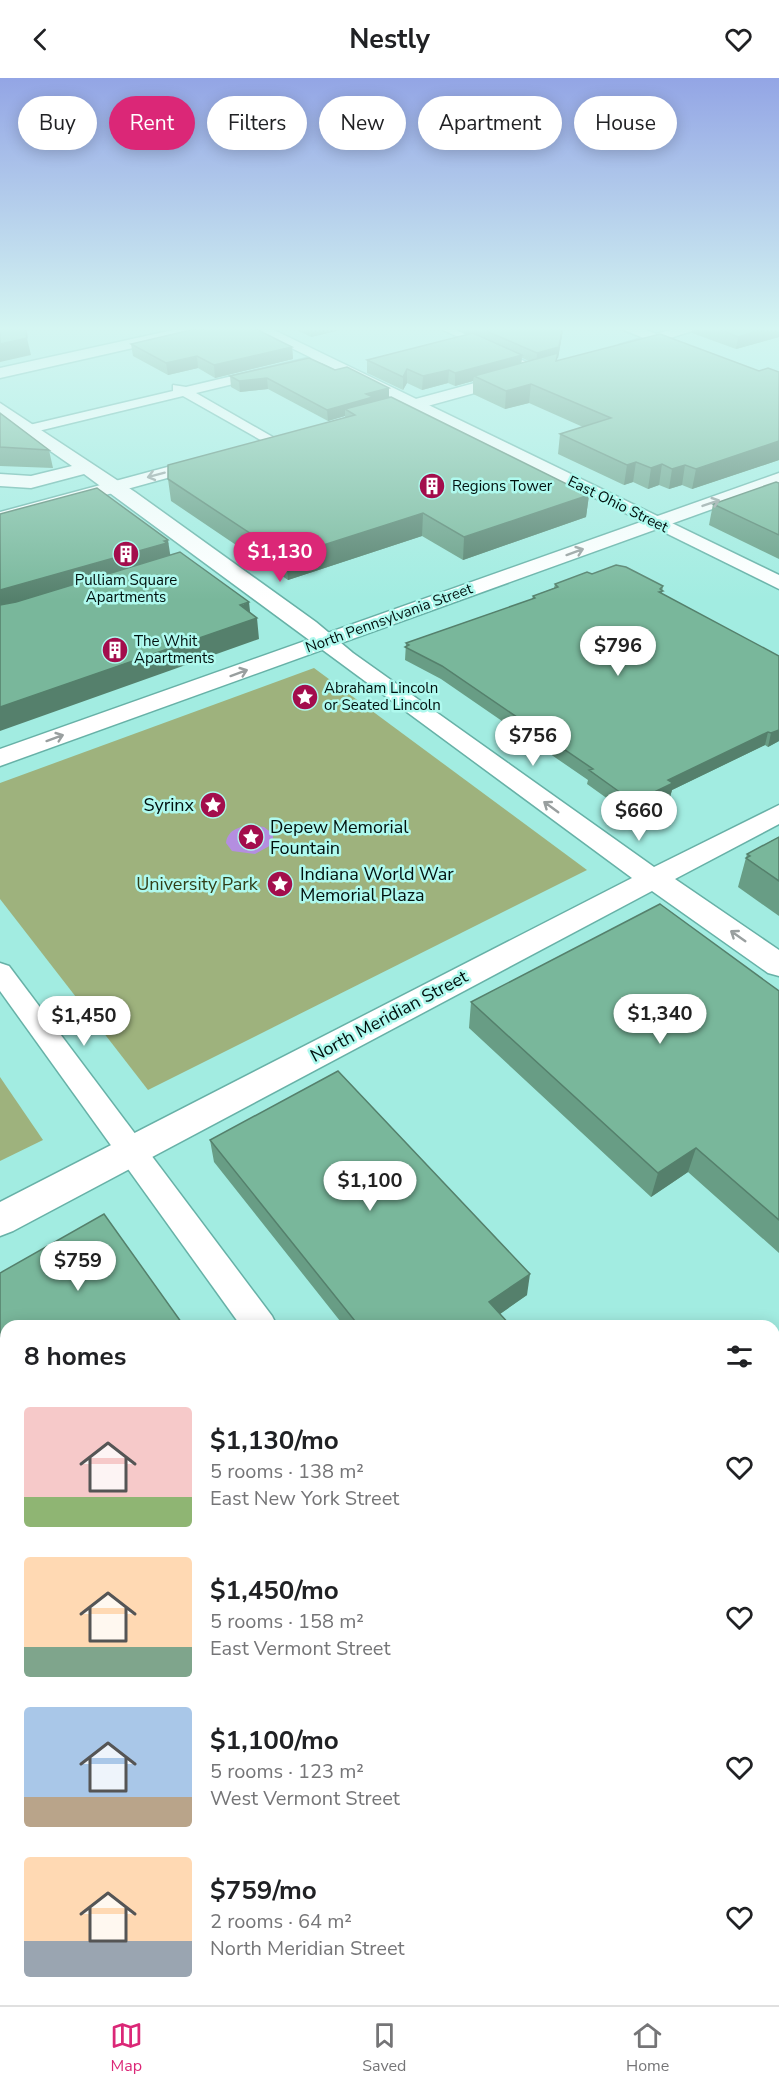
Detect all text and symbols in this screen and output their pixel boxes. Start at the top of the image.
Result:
text: Nestly [349,21,430,58]
icon: back [24,23,57,56]
icon: heart [722,23,755,56]
chip: Buy [18,96,97,150]
chip: Rent [109,96,195,150]
chip: Filters [207,96,307,150]
chip: New [319,96,406,150]
chip: Apartment [418,96,562,150]
chip: House [574,96,677,150]
one-way arrow [147,470,166,482]
building icon: Regions Tower [417,471,447,501]
street label: East Ohio Street [564,471,672,537]
place label: Regions Tower [452,476,553,496]
one-way arrow [701,496,720,507]
pin: $1,130 [231,532,329,583]
text: $1,130 [248,538,312,565]
building icon: Pulliam Square Apartments [111,539,141,569]
one-way arrow [565,545,584,556]
place label: Pulliam Square Apartments [75,570,177,607]
street label: North Pennsylvania Street [303,578,476,658]
pin: $796 [582,626,654,677]
place label: The Whit Apartments [134,631,214,668]
text: $796 [594,632,642,659]
building icon: The Whit Apartments [100,635,130,665]
one-way arrow [229,666,248,677]
place label: Abraham Lincoln or Seated Lincoln [324,678,441,715]
place icon: Abraham Lincoln or Seated Lincoln [290,682,320,712]
pin: $756 [497,716,569,767]
text: $756 [509,722,557,749]
one-way arrow [45,732,64,743]
place icon: Syrinx [198,790,228,820]
pin: $660 [603,791,675,842]
place label: Syrinx [143,793,195,817]
text: $660 [615,797,663,824]
one-way arrow [544,801,560,814]
place label: Depew Memorial Fountain [270,815,409,860]
place icon: Depew Memorial Fountain [236,822,266,852]
place label: Indiana World War Memorial Plaza [300,862,454,907]
place icon: Indiana World War Memorial Plaza [265,869,295,899]
park label: University Park [136,872,259,896]
one-way arrow [731,930,747,942]
street label: North Meridian Street [306,964,473,1068]
pin: $1,340 [611,994,709,1045]
pin: $1,450 [35,996,133,1047]
text: $1,340 [628,1000,692,1027]
text: $1,450 [52,1002,116,1029]
pin: $1,100 [321,1161,419,1212]
text: $1,100 [338,1167,402,1194]
pin: $759 [42,1241,114,1292]
text: $759 [54,1247,102,1274]
text: 8 homes [24,1339,126,1374]
icon: filters [723,1340,756,1373]
text: $1,130/mo [210,1423,339,1458]
icon: home [72,1431,144,1503]
icon: heart [723,1451,756,1484]
text: 5 rooms · 138 m² [210,1458,364,1485]
text: East New York Street [210,1485,399,1512]
text: $1,450/mo [210,1573,339,1608]
icon: home [72,1581,144,1653]
icon: heart [723,1601,756,1634]
text: 5 rooms · 158 m² [210,1608,364,1635]
text: East Vermont Street [210,1635,390,1662]
text: $1,100/mo [210,1723,339,1758]
icon: home [72,1731,144,1803]
icon: heart [723,1751,756,1784]
text: 5 rooms · 123 m² [210,1758,364,1785]
text: West Vermont Street [210,1785,400,1812]
text: $759/mo [210,1873,317,1908]
icon: home [72,1881,144,1953]
icon: heart [723,1901,756,1934]
text: 2 rooms · 64 m² [210,1908,352,1935]
text: North Meridian Street [210,1935,405,1962]
tab: Map [110,2019,143,2077]
tab: Saved [362,2019,406,2077]
tab: Home [626,2019,669,2077]

